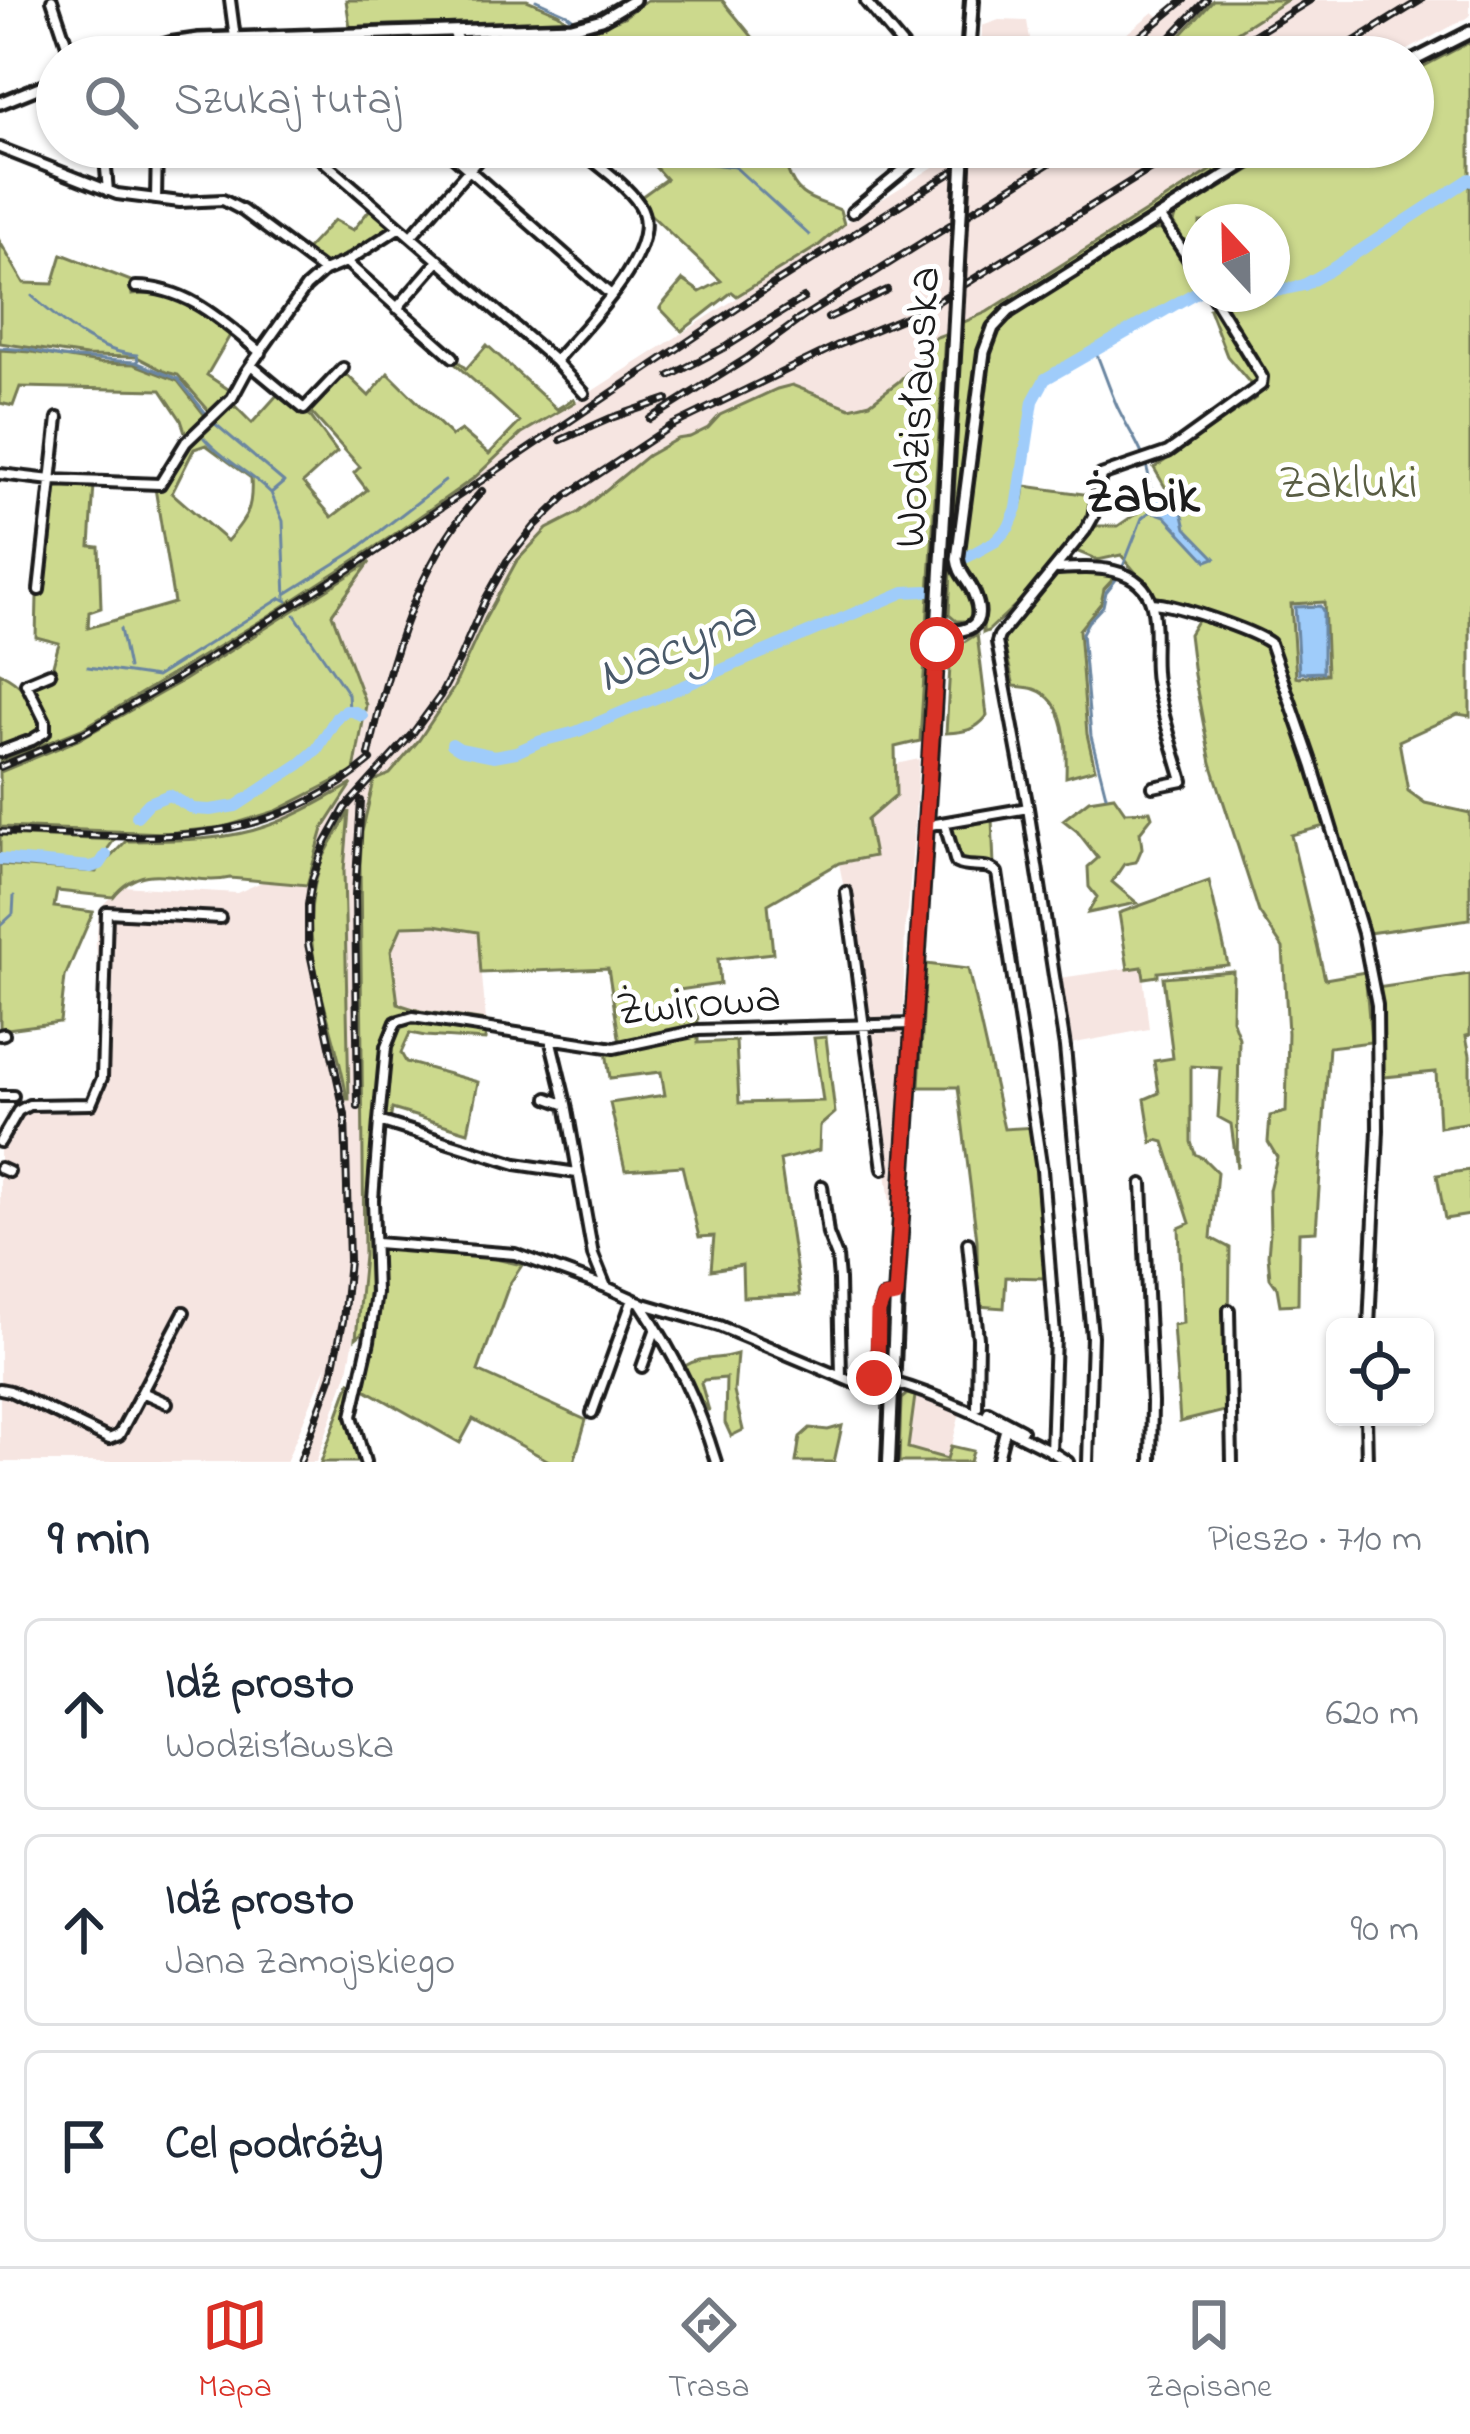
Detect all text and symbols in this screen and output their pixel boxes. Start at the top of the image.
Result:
search box [36,36,1434,168]
icon: search [78,69,144,135]
text: Szukaj tutaj [174,69,401,135]
north arrow [1182,204,1290,312]
street label: Wodzisławska [877,265,961,550]
park label: Zakluki [1278,450,1418,520]
district label: Żabik [1085,461,1201,536]
water label: Nacyna [586,583,769,715]
route start [910,617,964,671]
street label: Żwirowa [613,963,783,1047]
map controls [1326,1318,1434,1426]
button: locate [1326,1318,1434,1426]
route end [847,1351,901,1405]
text: 9 min [48,1503,150,1578]
text: Pieszo · 710 m [1208,1512,1422,1569]
text: Idź prosto [165,1653,354,1719]
icon: ahead [51,1681,117,1747]
text: 620 m [1326,1686,1419,1743]
text: Wodzisławska [165,1719,394,1776]
text: Idź prosto [165,1869,354,1935]
icon: ahead [51,1897,117,1963]
text: 90 m [1350,1902,1419,1959]
text: Jana Zamojskiego [165,1935,455,1992]
icon: arrive [51,2113,117,2179]
text: Cel podróży [165,2113,383,2179]
tab: Mapa [198,2292,272,2412]
tab: Trasa [668,2292,750,2412]
tab: Zapisane [1146,2292,1272,2412]

